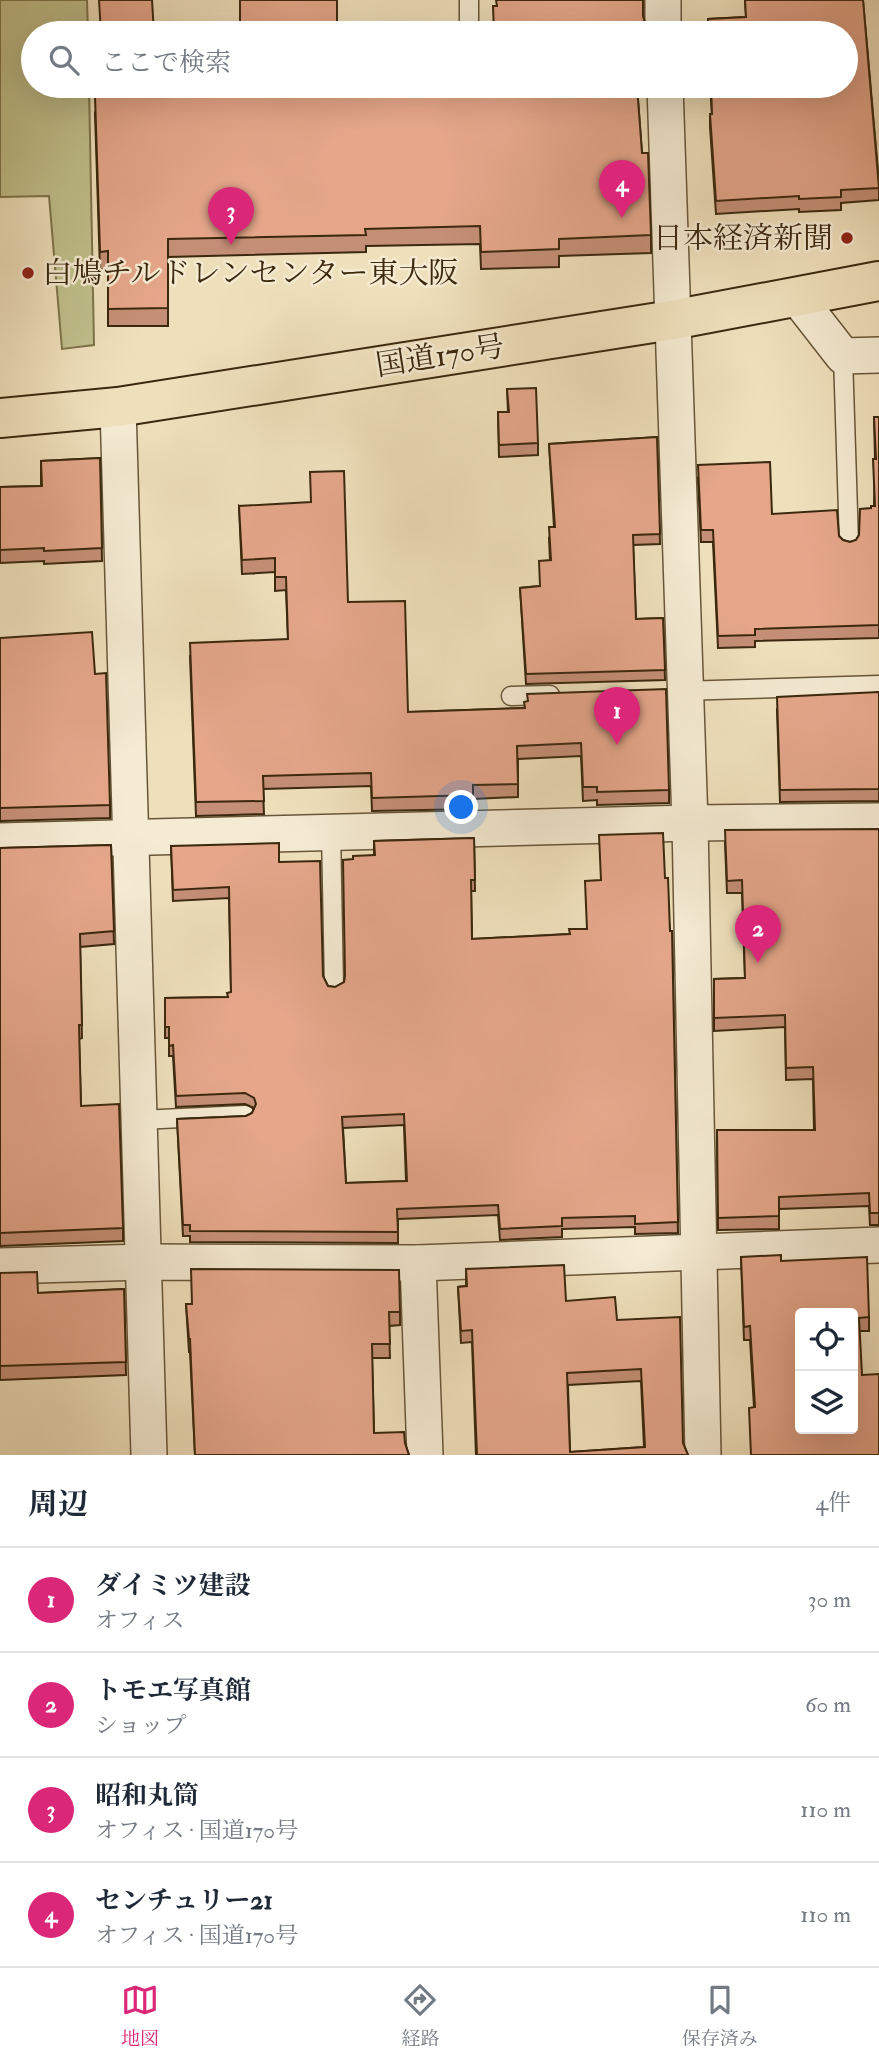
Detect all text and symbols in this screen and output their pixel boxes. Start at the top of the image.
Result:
search box [21,21,858,98]
icon: search [45,41,83,79]
text: ここで検索 [101,47,231,79]
pin: 4 [599,160,645,218]
pin: 3 [208,187,254,245]
place label: 日本経済新聞 [653,220,833,257]
marker: 日本経済新聞 [839,230,855,246]
place label: 白鳩チルドレンセンター東大阪 [42,255,459,292]
marker: 白鳩チルドレンセンター東大阪 [20,265,36,281]
street label: 国道170号 [373,328,507,384]
pin: 1 [594,687,640,745]
your location [444,790,478,824]
pin: 2 [735,905,781,963]
map controls [795,1308,858,1434]
button: locate [795,1308,858,1371]
button: layers [795,1371,858,1434]
text: 周辺 [28,1486,88,1523]
text: 4件 [816,1488,851,1517]
text: ダイミツ建設 [95,1570,250,1602]
text: 1 [47,1585,55,1614]
text: 30 m [808,1585,851,1614]
text: オフィス [95,1606,184,1635]
text: トモエ写真館 [95,1675,251,1707]
text: 2 [45,1690,57,1719]
text: 60 m [805,1690,851,1719]
text: ショップ [95,1711,187,1740]
text: 昭和丸筒 [95,1780,199,1812]
text: 3 [47,1795,55,1824]
text: 110 m [800,1795,851,1824]
text: オフィス · 国道170号 [95,1816,298,1845]
text: センチュリー21 [95,1885,273,1917]
text: 4 [45,1900,57,1929]
text: 110 m [800,1900,851,1929]
text: オフィス · 国道170号 [95,1921,298,1950]
tab: 地図 [121,1981,159,2051]
tab: 経路 [401,1981,440,2051]
tab: 保存済み [682,1981,758,2051]

